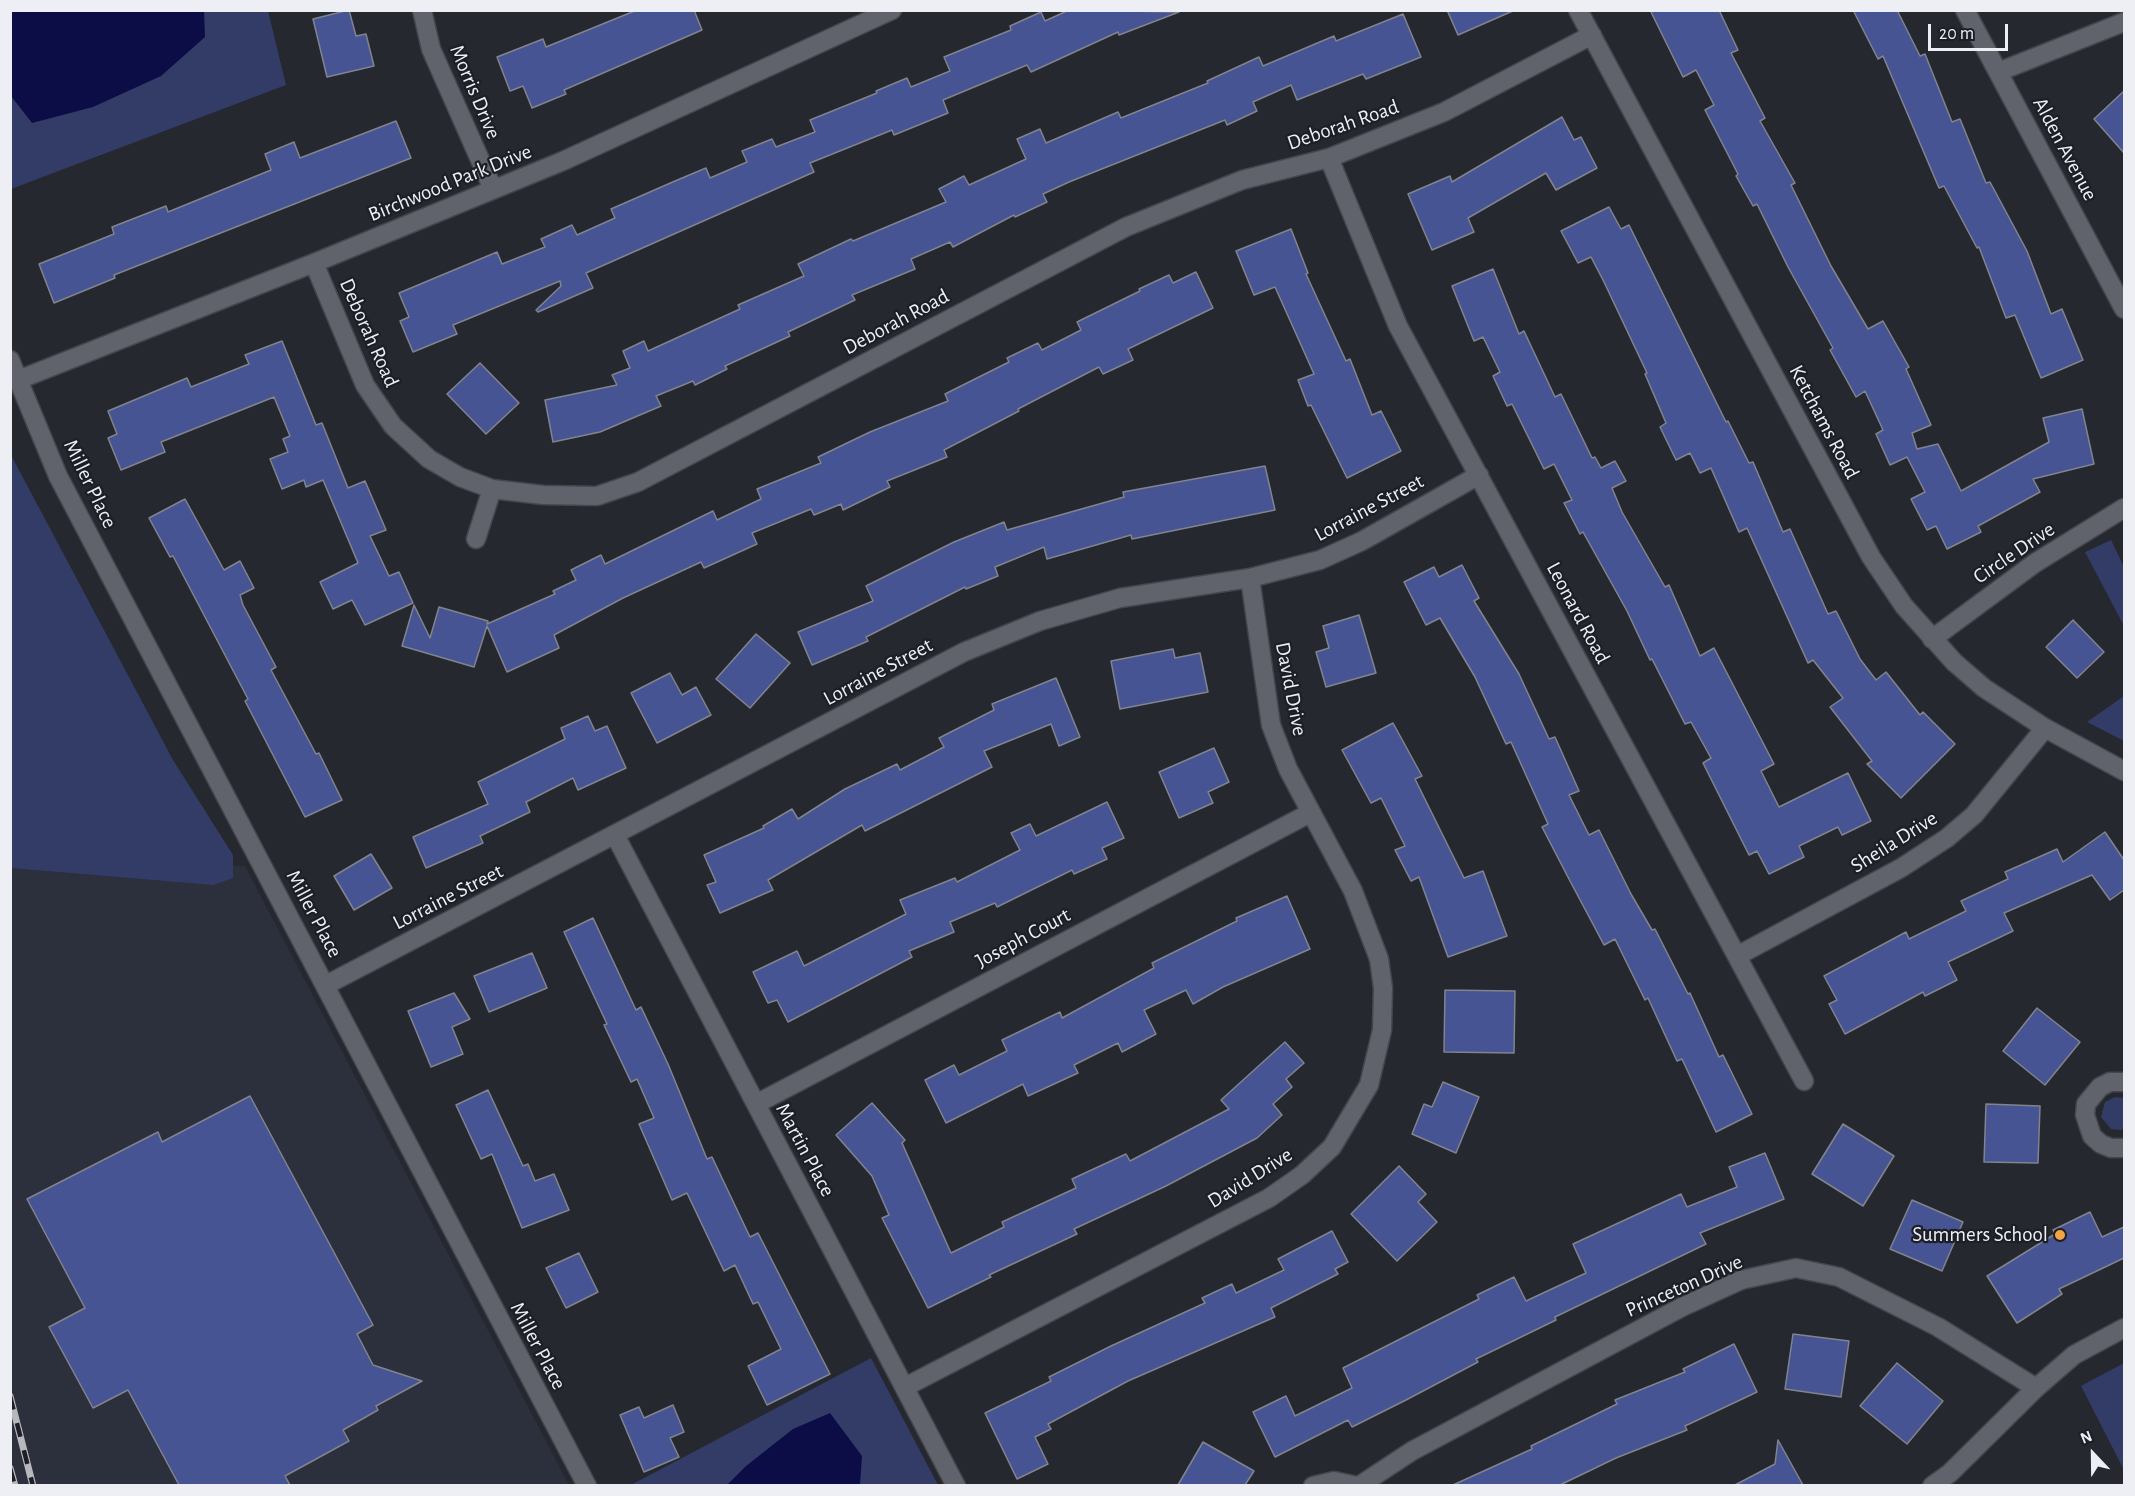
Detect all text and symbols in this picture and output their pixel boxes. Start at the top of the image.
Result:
scale bar [1931,12,2010,50]
text: 20 m [1939,25,1974,43]
street label: Morris Drive [444,41,506,143]
street label: Alden Avenue [2027,93,2103,205]
street label: Deborah Road [1284,94,1402,156]
street label: Birchwood Park Drive [365,139,535,227]
street label: Deborah Road [334,275,404,391]
street label: Deborah Road [839,284,953,360]
street label: Ketchams Road [1783,361,1865,483]
street label: Miller Place [58,436,122,532]
street label: Lorraine Street [1310,469,1428,547]
street label: Circle Drive [1968,517,2060,589]
street label: Leonard Road [1541,558,1615,668]
street label: Lorraine Street [819,633,937,711]
street label: David Drive [1270,640,1312,738]
street label: Sheila Drive [1846,806,1942,878]
street label: Lorraine Street [389,859,507,935]
street label: Miller Place [280,866,348,962]
street label: Joseph Court [971,903,1075,973]
street label: Martin Place [770,1099,840,1201]
street label: David Drive [1203,1142,1297,1214]
place label: Summers School [1912,1222,2048,1248]
marker: Summers School [2053,1228,2067,1242]
street label: Princeton Drive [1622,1249,1746,1323]
street label: Miller Place [504,1298,572,1394]
north arrow [2063,1424,2123,1484]
text: N [2078,1428,2094,1447]

